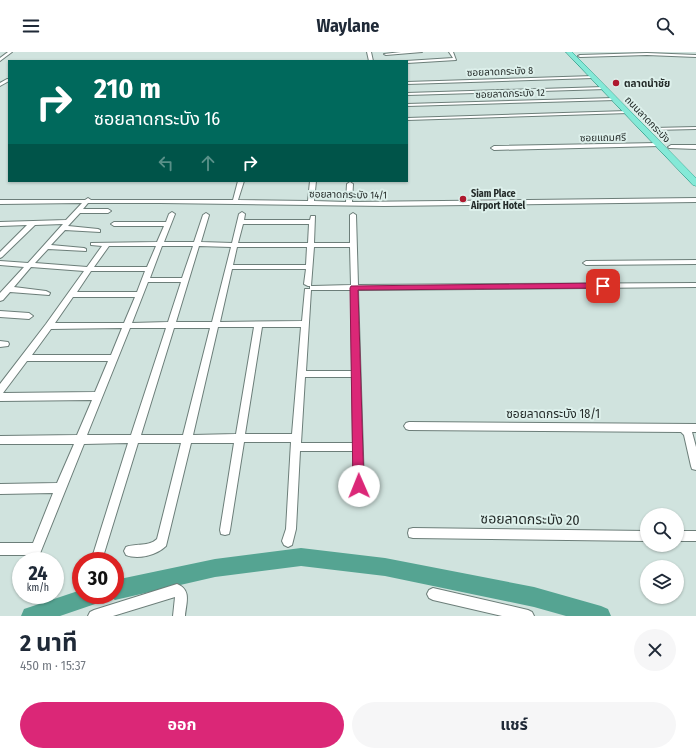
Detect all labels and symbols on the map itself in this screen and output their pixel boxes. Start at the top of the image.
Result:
street label: ซอยลาดกระบัง 8 [467,65,533,79]
marker: ตลาดนำชัย [611,78,621,88]
place label: ตลาดนำชัย [624,78,670,90]
street label: ซอยลาดกระบัง 12 [475,87,546,101]
street label: ถนนลาดกระบัง [622,94,672,145]
street label: ซอยแถมศรี [580,132,627,144]
street label: ซอยลาดกระบัง 14/1 [309,188,387,202]
place label: Siam Place Airport Hotel [470,188,525,212]
marker: Siam Place Airport Hotel [458,194,468,204]
pin [586,269,620,303]
street label: ซอยลาดกระบัง 18/1 [506,407,600,421]
position arrow [338,465,380,507]
street label: ซอยลาดกระบัง 20 [480,510,580,529]
speed limit sign: 30 [72,552,124,604]

